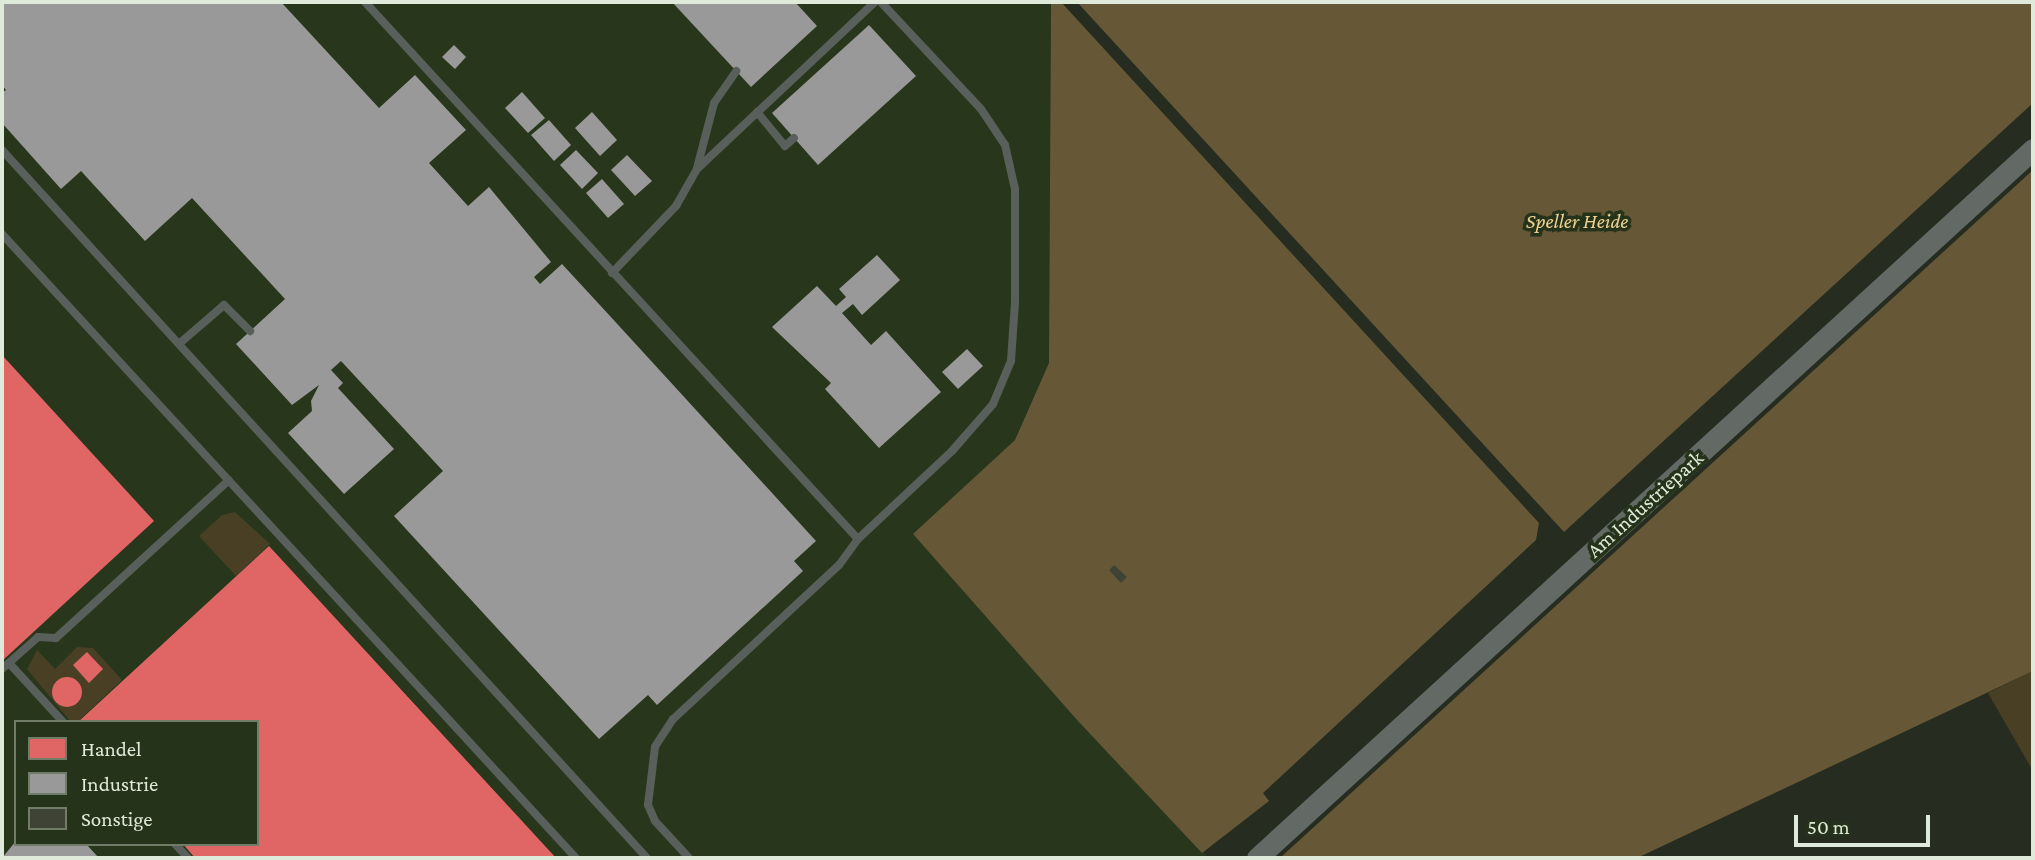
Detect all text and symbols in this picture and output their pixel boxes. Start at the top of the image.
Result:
park label: Speller Heide [1526,208,1628,234]
street label: Am Industriepark [1582,445,1708,563]
legend [14,720,259,846]
text: Handel [81,737,142,761]
text: Industrie [81,772,158,796]
scale bar [1797,800,1934,844]
text: Sonstige [81,807,153,831]
text: 50 m [1807,815,1850,839]

